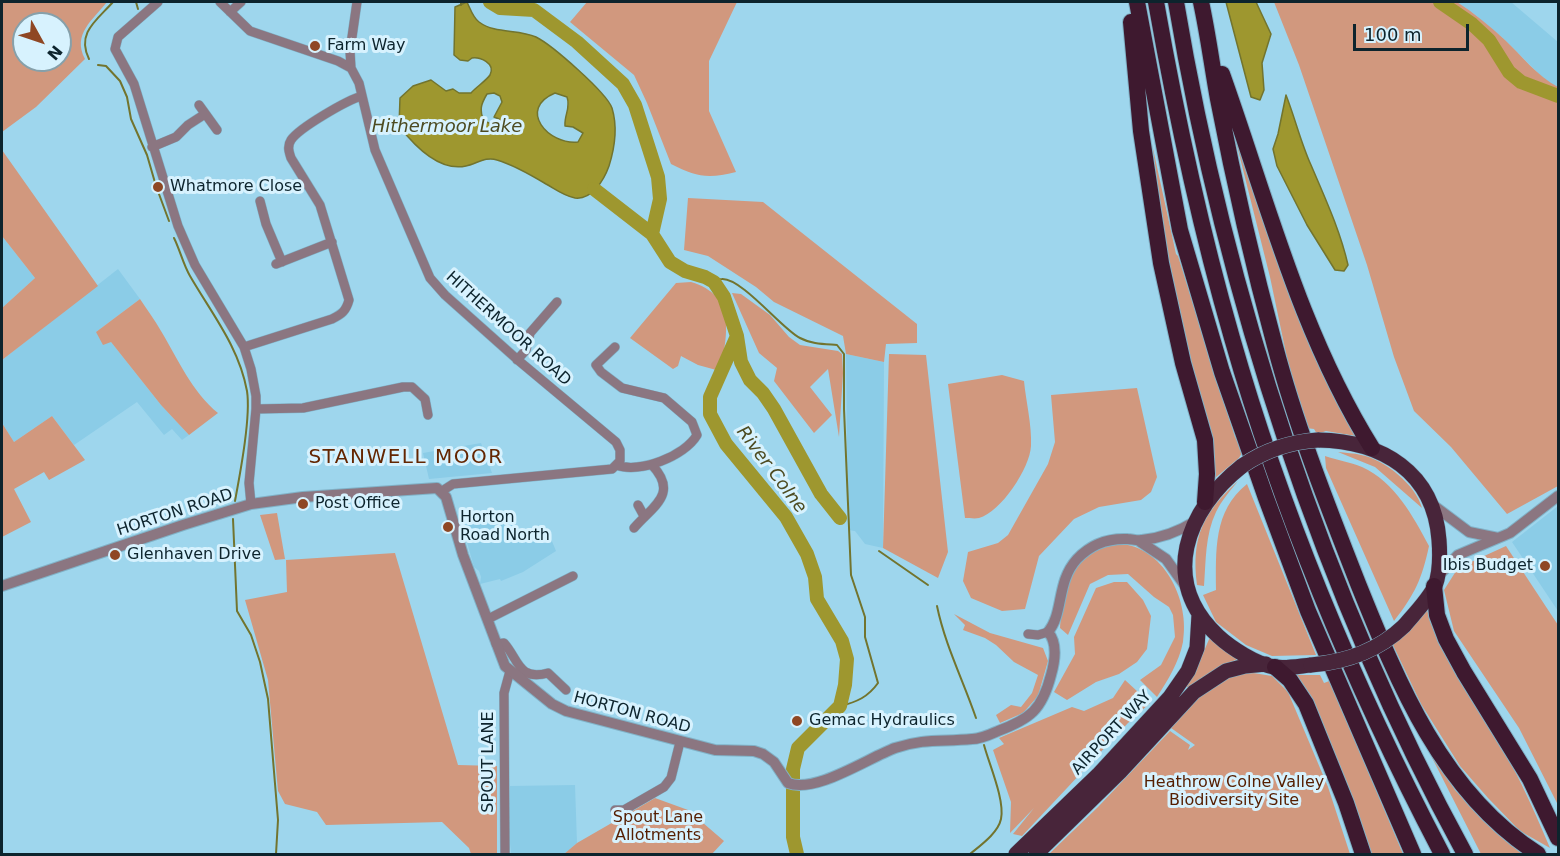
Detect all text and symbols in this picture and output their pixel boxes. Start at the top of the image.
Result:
north arrow [12,12,72,72]
scale bar [1356,12,1472,50]
text: 100 m [1364,24,1422,45]
place label: Farm Way [327,36,406,56]
marker: Farm Way [308,39,322,53]
text: N [43,41,66,64]
water label: Hithermoor Lake [372,116,522,138]
place label: Whatmore Close [170,177,302,197]
marker: Whatmore Close [151,180,165,194]
street label: HITHERMOOR ROAD [442,268,574,390]
water label: River Colne [731,422,811,518]
district label: STANWELL MOOR [308,446,504,470]
street label: HORTON ROAD [115,485,235,541]
place label: Post Office [315,494,400,514]
marker: Post Office [296,497,310,511]
place label: Horton Road North [460,508,550,546]
marker: Horton Road North [441,520,455,534]
place label: Glenhaven Drive [127,545,261,565]
marker: Glenhaven Drive [108,548,122,562]
place label: Ibis Budget [1443,556,1533,576]
marker: Ibis Budget [1538,559,1552,573]
street label: AIRPORT WAY [1068,687,1156,779]
street label: HORTON ROAD [571,688,693,738]
street label: SPOUT LANE [479,711,499,813]
place label: Gemac Hydraulics [809,711,955,731]
marker: Gemac Hydraulics [790,714,804,728]
park label: Heathrow Colne Valley Biodiversity Site [1144,773,1324,811]
park label: Spout Lane Allotments [613,808,703,846]

